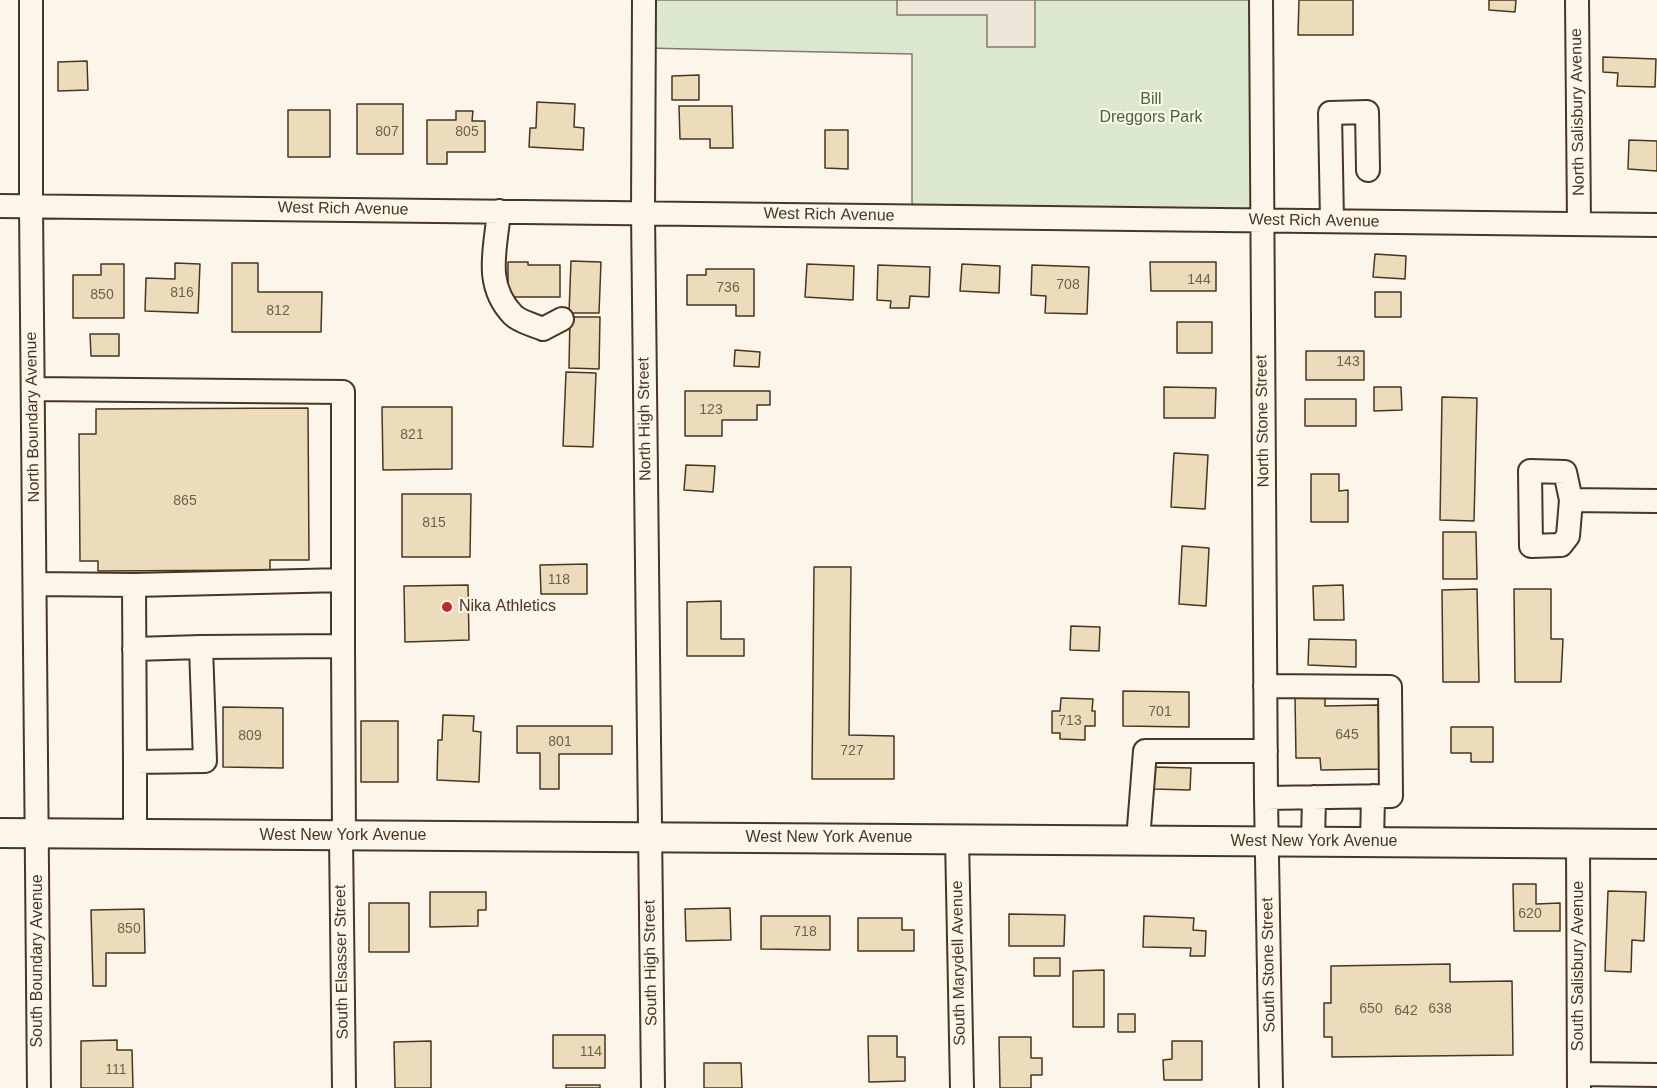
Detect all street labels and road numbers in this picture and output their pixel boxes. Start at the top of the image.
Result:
street label: North Salisbury Avenue [1567,28,1589,196]
street label: West Rich Avenue [277,198,409,220]
street label: West Rich Avenue [763,204,895,226]
street label: West Rich Avenue [1248,210,1380,232]
street label: North Boundary Avenue [22,332,44,502]
street label: North Stone Street [1252,355,1274,487]
street label: North High Street [634,357,656,481]
street label: West New York Avenue [260,826,426,846]
street label: West New York Avenue [746,828,912,848]
street label: West New York Avenue [1231,832,1397,852]
street label: South Boundary Avenue [28,874,48,1048]
street label: South Marydell Avenue [948,880,970,1046]
street label: South Salisbury Avenue [1569,881,1589,1051]
street label: South Elsasser Street [331,884,353,1040]
street label: South Stone Street [1258,897,1280,1033]
street label: South High Street [640,900,662,1026]

